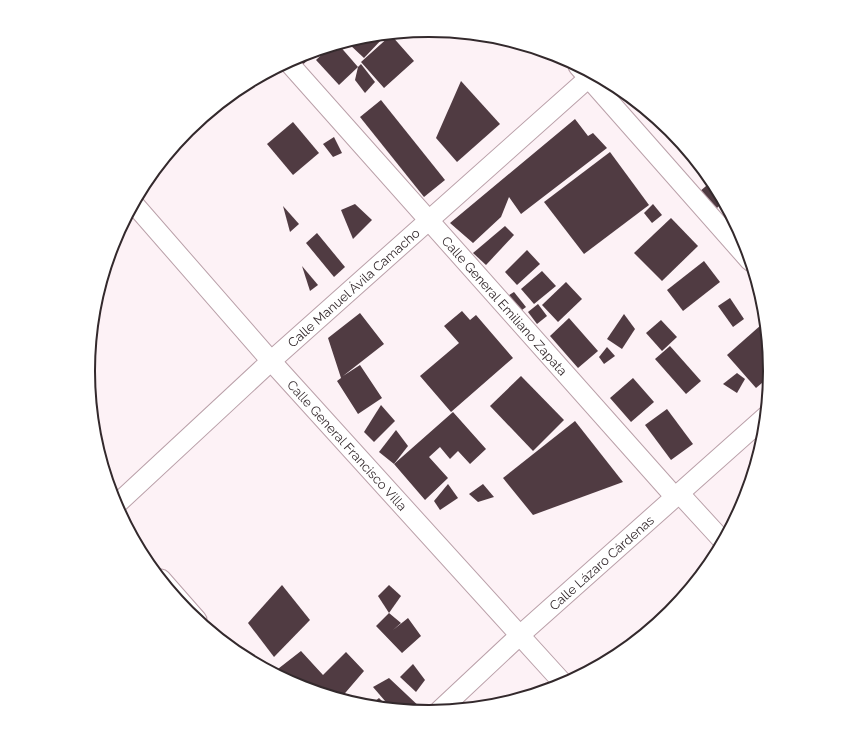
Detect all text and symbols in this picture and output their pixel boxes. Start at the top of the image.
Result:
street label: Calle Manuel Ávila Camacho [285,225,423,350]
street label: Calle General Emiliano Zapata [439,233,570,379]
street label: Calle General Francisco Villa [284,377,410,514]
street label: Calle Lázaro Cárdenas [546,513,657,613]

